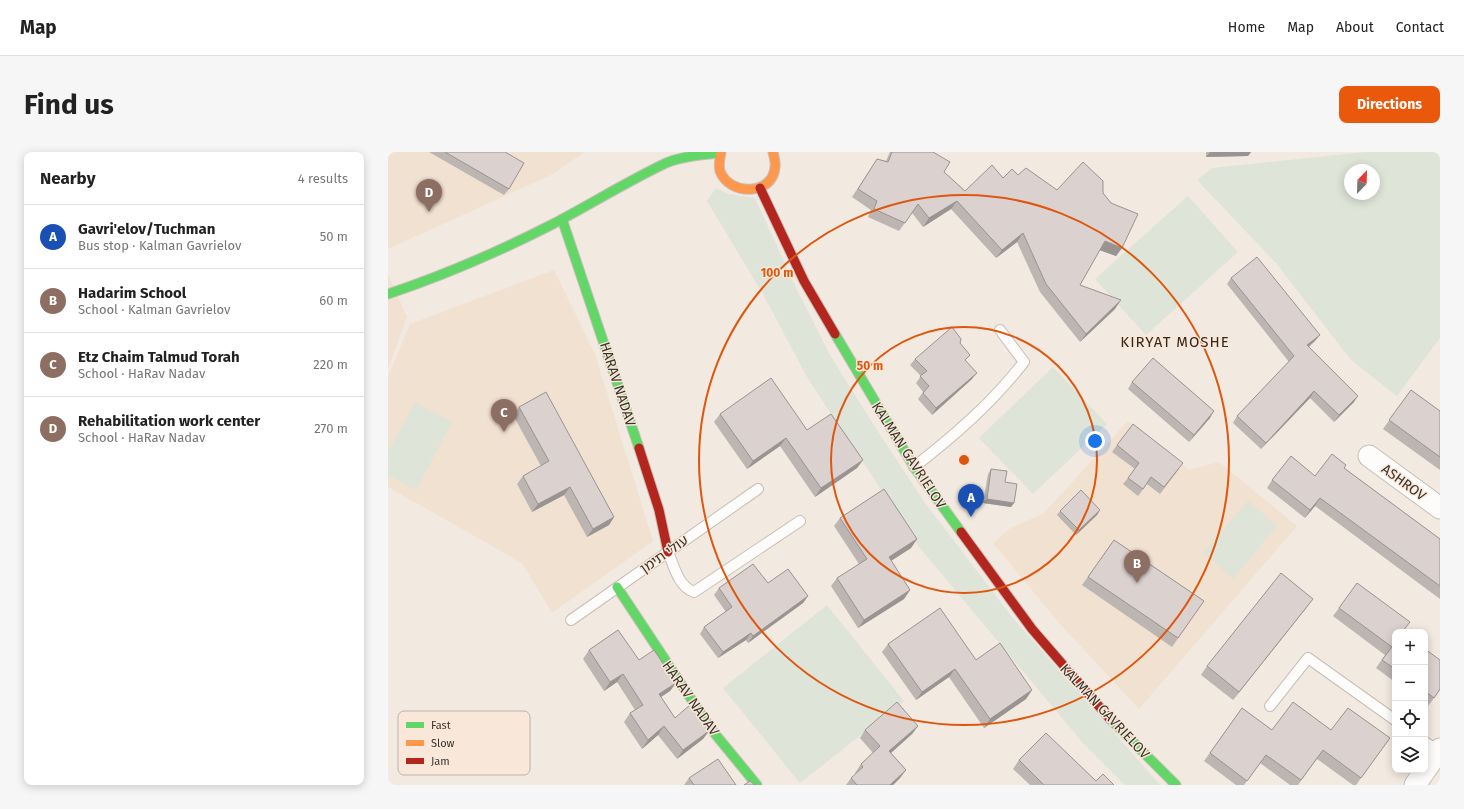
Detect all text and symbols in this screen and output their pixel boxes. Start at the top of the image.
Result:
text: Map [20,16,57,39]
text: Home [1228,19,1265,36]
text: Map [1287,19,1314,36]
text: About [1336,19,1374,36]
text: Contact [1396,19,1444,36]
button: Directions [1339,86,1440,123]
text: Find us [24,88,114,121]
north arrow [1344,164,1380,200]
text: Nearby [40,168,95,189]
text: 4 results [298,171,348,186]
pin: D [416,179,442,212]
text: Gavri'elov/Tuchman [78,220,215,238]
text: A [49,229,57,244]
text: 50 m [320,229,348,244]
text: Bus stop · Kalman Gavrielov [78,238,241,253]
text: 100 m [761,266,793,280]
text: Hadarim School [78,284,186,302]
text: B [49,293,57,308]
text: 60 m [319,293,348,308]
text: School · Kalman Gavrielov [78,302,230,317]
district label: KIRYAT MOSHE [1120,333,1230,351]
street label: HARAV NADAV [596,340,639,429]
text: Etz Chaim Talmud Torah [78,348,240,366]
text: C [49,357,57,372]
text: 220 m [313,357,348,372]
text: 50 m [857,359,883,373]
text: School · HaRav Nadav [78,366,205,381]
pin: C [491,399,517,432]
street label: KALMAN GAVRIELOV [868,399,949,512]
text: Rehabilitation work center [78,412,260,430]
text: D [49,421,57,436]
text: 270 m [314,421,348,436]
text: School · HaRav Nadav [78,430,205,445]
your location [1085,431,1105,451]
centre of rings [957,453,971,467]
street label: ASHROV [1378,461,1429,504]
pin: A [958,484,984,517]
street label: עולי תימן [637,532,692,577]
pin: B [1124,550,1150,583]
map controls [1392,629,1428,773]
button: + [1392,629,1428,665]
street label: HARAV NADAV [659,658,723,739]
street label: KALMAN GAVRIELOV [1056,660,1153,762]
button: − [1392,665,1428,701]
button: locate [1392,701,1428,737]
legend [398,711,530,775]
text: Fast [431,719,451,732]
text: Slow [431,737,455,750]
button: layers [1392,737,1428,773]
text: Jam [431,755,450,768]

